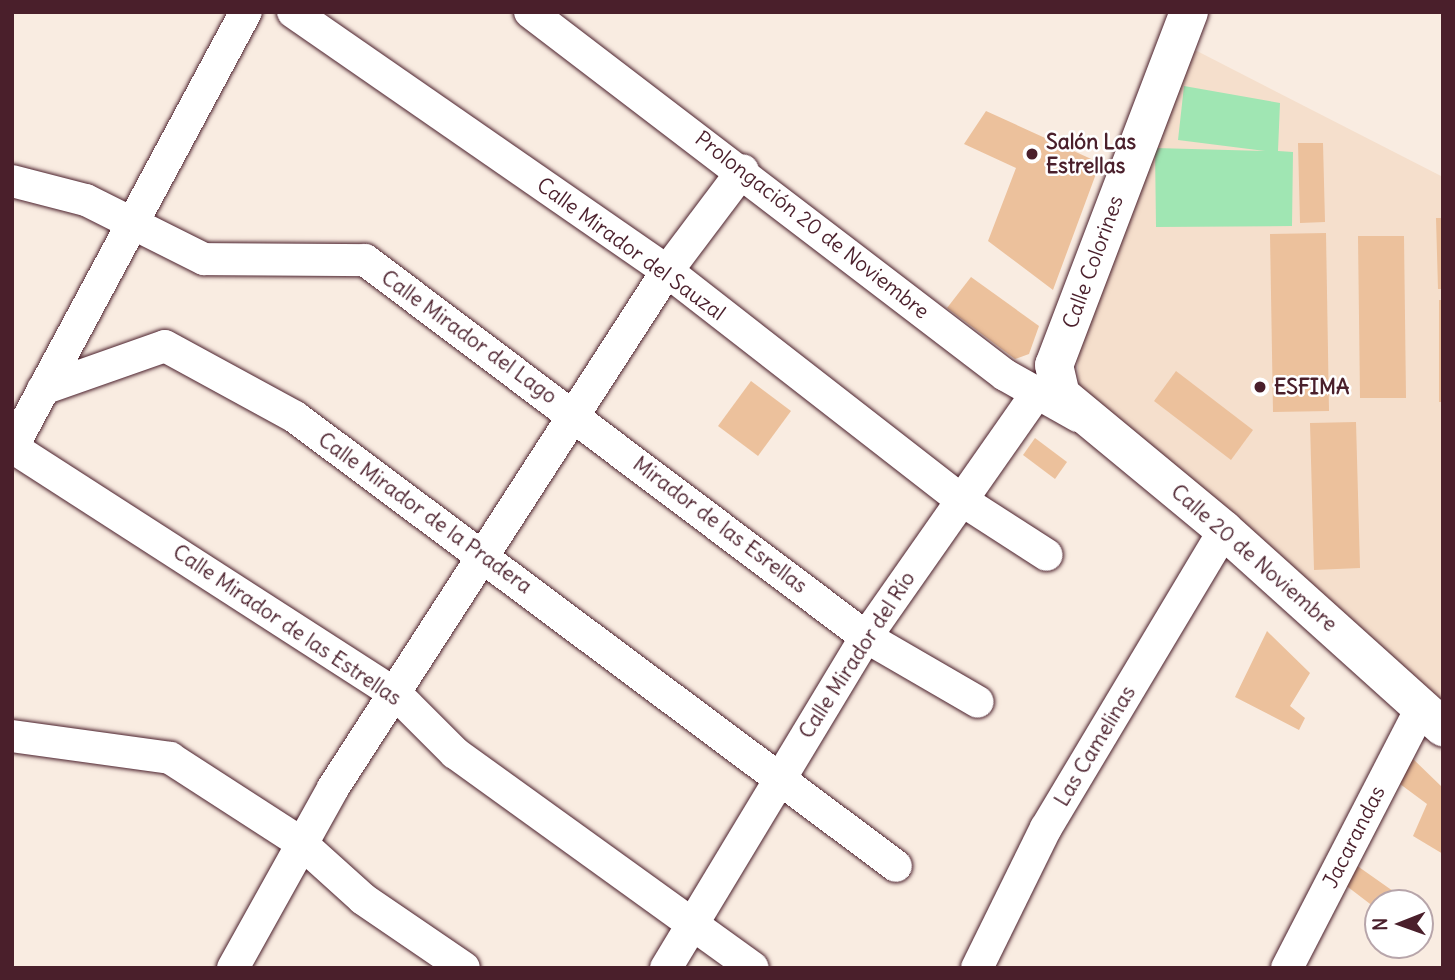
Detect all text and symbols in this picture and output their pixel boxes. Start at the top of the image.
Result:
street label: Prolongación 20 de Noviembre [690,126,934,324]
place label: Salón Las Estrellas [1046,129,1136,179]
marker: Salón Las Estrellas [1024,146,1040,162]
street label: Calle Mirador del Sauzal [532,172,730,326]
street label: Calle Colorines [1057,192,1129,332]
street label: Calle Mirador del Lago [376,265,562,409]
place label: ESFIMA [1274,374,1349,400]
marker: ESFIMA [1252,379,1268,395]
street label: Calle Mirador de la Pradera [313,427,537,599]
street label: Mirador de las Esrellas [628,451,812,599]
street label: Calle 20 de Noviembre [1166,479,1342,637]
street label: Calle Mirador de las Estrellas [168,539,406,711]
street label: Calle Mirador del Río [794,567,920,743]
street label: Las Camelinas [1049,681,1141,811]
street label: Jacarandas [1317,782,1391,892]
north arrow [1364,889,1434,959]
text: N [1368,918,1392,931]

